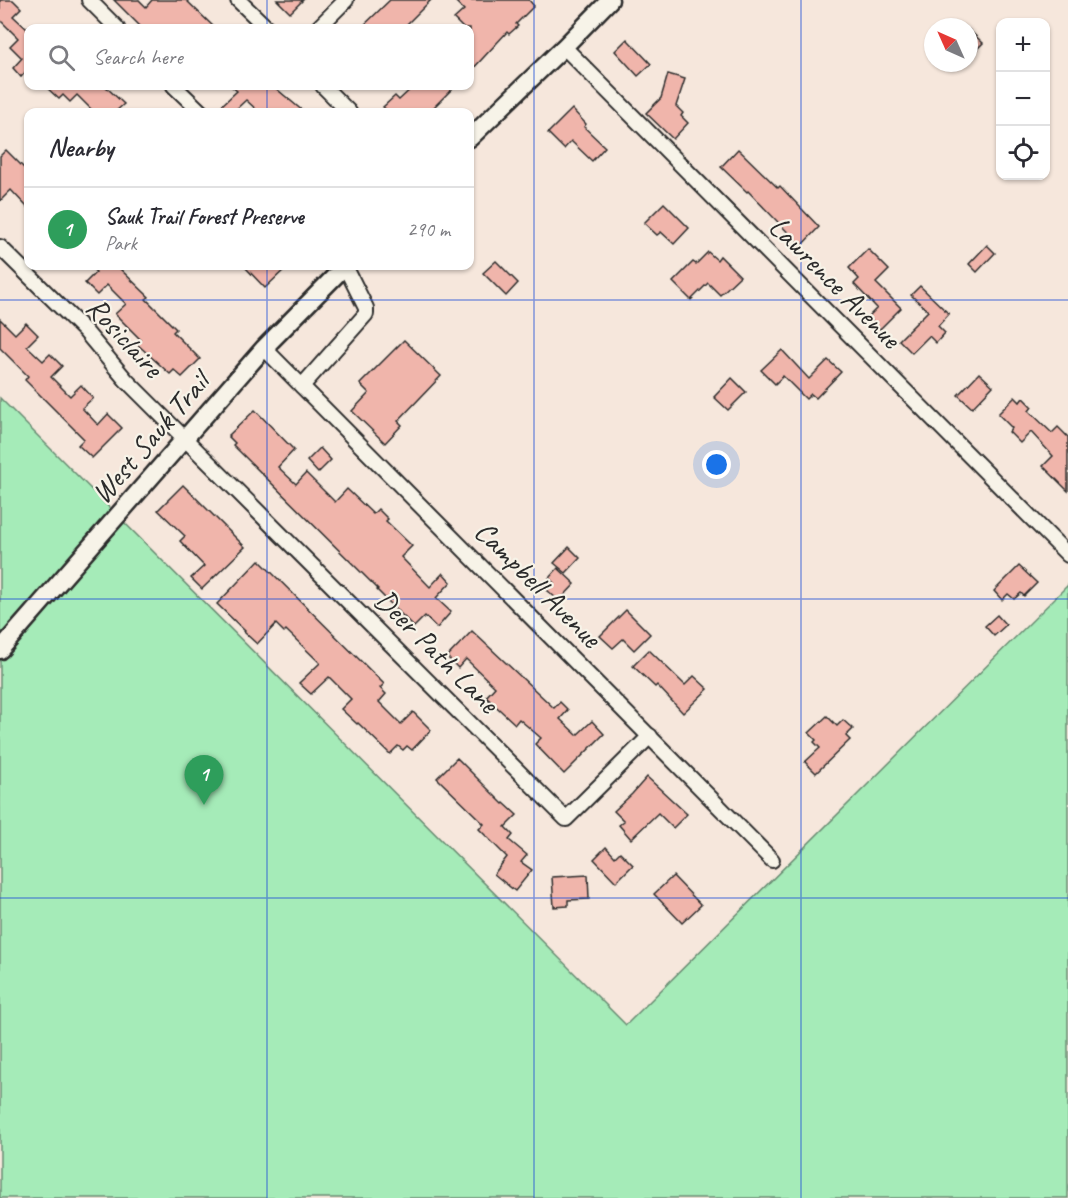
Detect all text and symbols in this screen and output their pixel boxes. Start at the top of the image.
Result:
north arrow [924,18,978,72]
map controls [996,18,1050,180]
button: + [996,18,1050,72]
search box [24,24,474,90]
icon: search [45,41,78,74]
text: Search here [93,43,183,71]
button: − [996,72,1050,126]
button: locate [996,126,1050,180]
text: Nearby [48,131,113,164]
text: Sauk Trail Forest Preserve [105,203,304,231]
street label: Lawrence Avenue [761,208,911,358]
text: 1 [63,217,72,242]
text: 290 m [407,217,450,242]
text: Park [105,231,137,256]
street label: Rosiclaire [78,289,173,387]
street label: West Sauk Trail [83,361,221,511]
your location [702,450,731,479]
street label: Campbell Avenue [466,512,611,657]
street label: Deer Path Lane [367,581,509,723]
pin: 1 [184,756,224,805]

